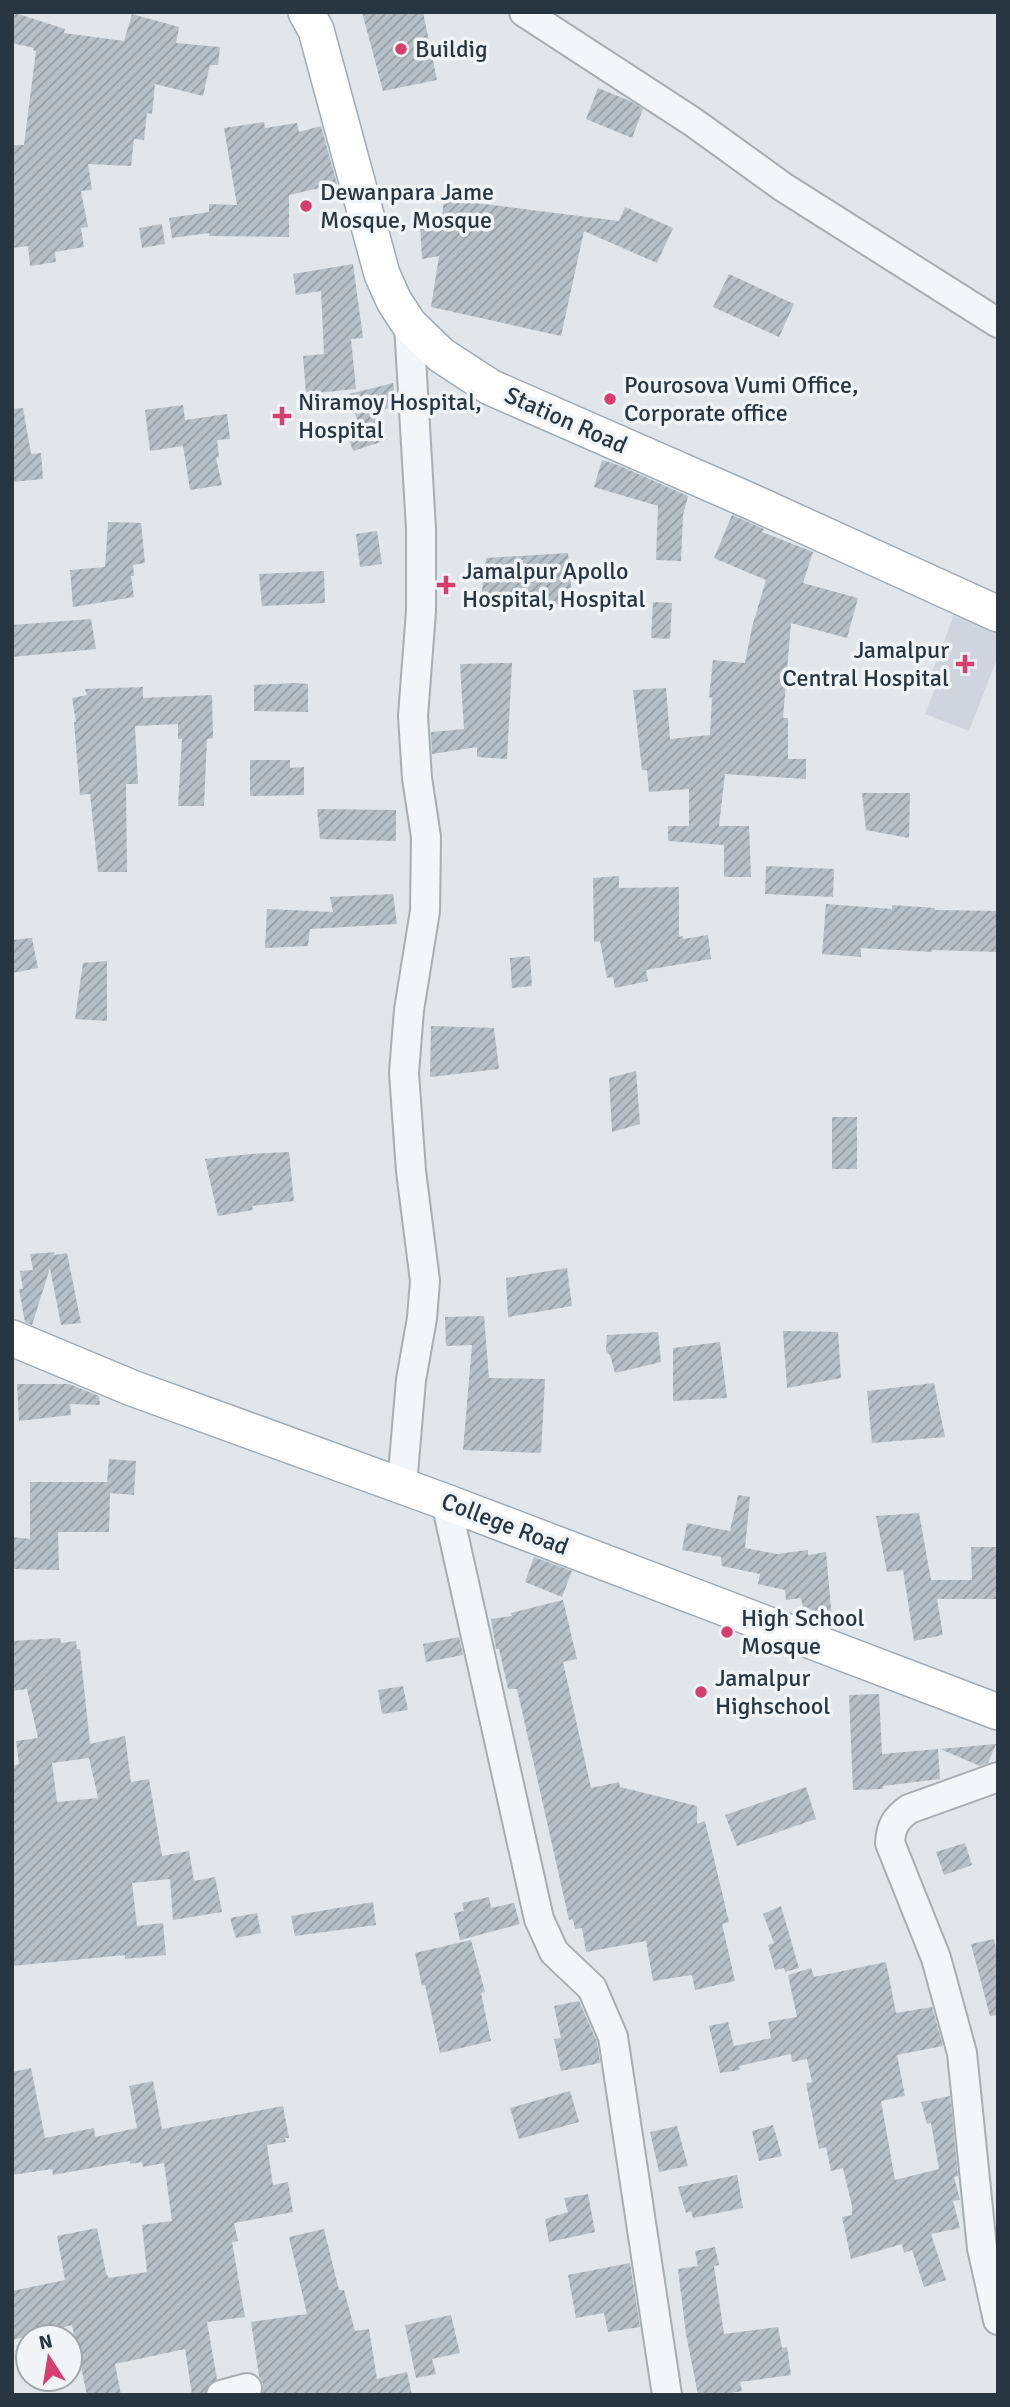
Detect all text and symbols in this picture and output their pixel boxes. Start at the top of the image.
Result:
place label: Buildig [415,34,488,64]
marker: Buildig [393,41,409,57]
place label: Dewanpara Jame Mosque, Mosque [320,177,494,235]
marker: Dewanpara Jame Mosque, Mosque [298,198,314,214]
place label: Pourosova Vumi Office, Corporate office [624,370,858,428]
street label: Station Road [500,380,632,460]
place label: Niramoy Hospital, Hospital [298,387,482,445]
marker: Pourosova Vumi Office, Corporate office [602,391,618,407]
marker: Niramoy Hospital, Hospital [272,406,292,426]
place label: Jamalpur Apollo Hospital, Hospital [462,556,646,614]
marker: Jamalpur Apollo Hospital, Hospital [436,575,456,595]
place label: Jamalpur Central Hospital [782,635,949,693]
marker: Jamalpur Central Hospital [955,654,975,674]
street label: College Road [437,1486,573,1562]
place label: High School Mosque [741,1603,864,1661]
marker: High School Mosque [719,1624,735,1640]
place label: Jamalpur Highschool [715,1663,830,1721]
marker: Jamalpur Highschool [693,1684,709,1700]
north arrow [14,2323,84,2393]
text: N [37,2329,55,2355]

